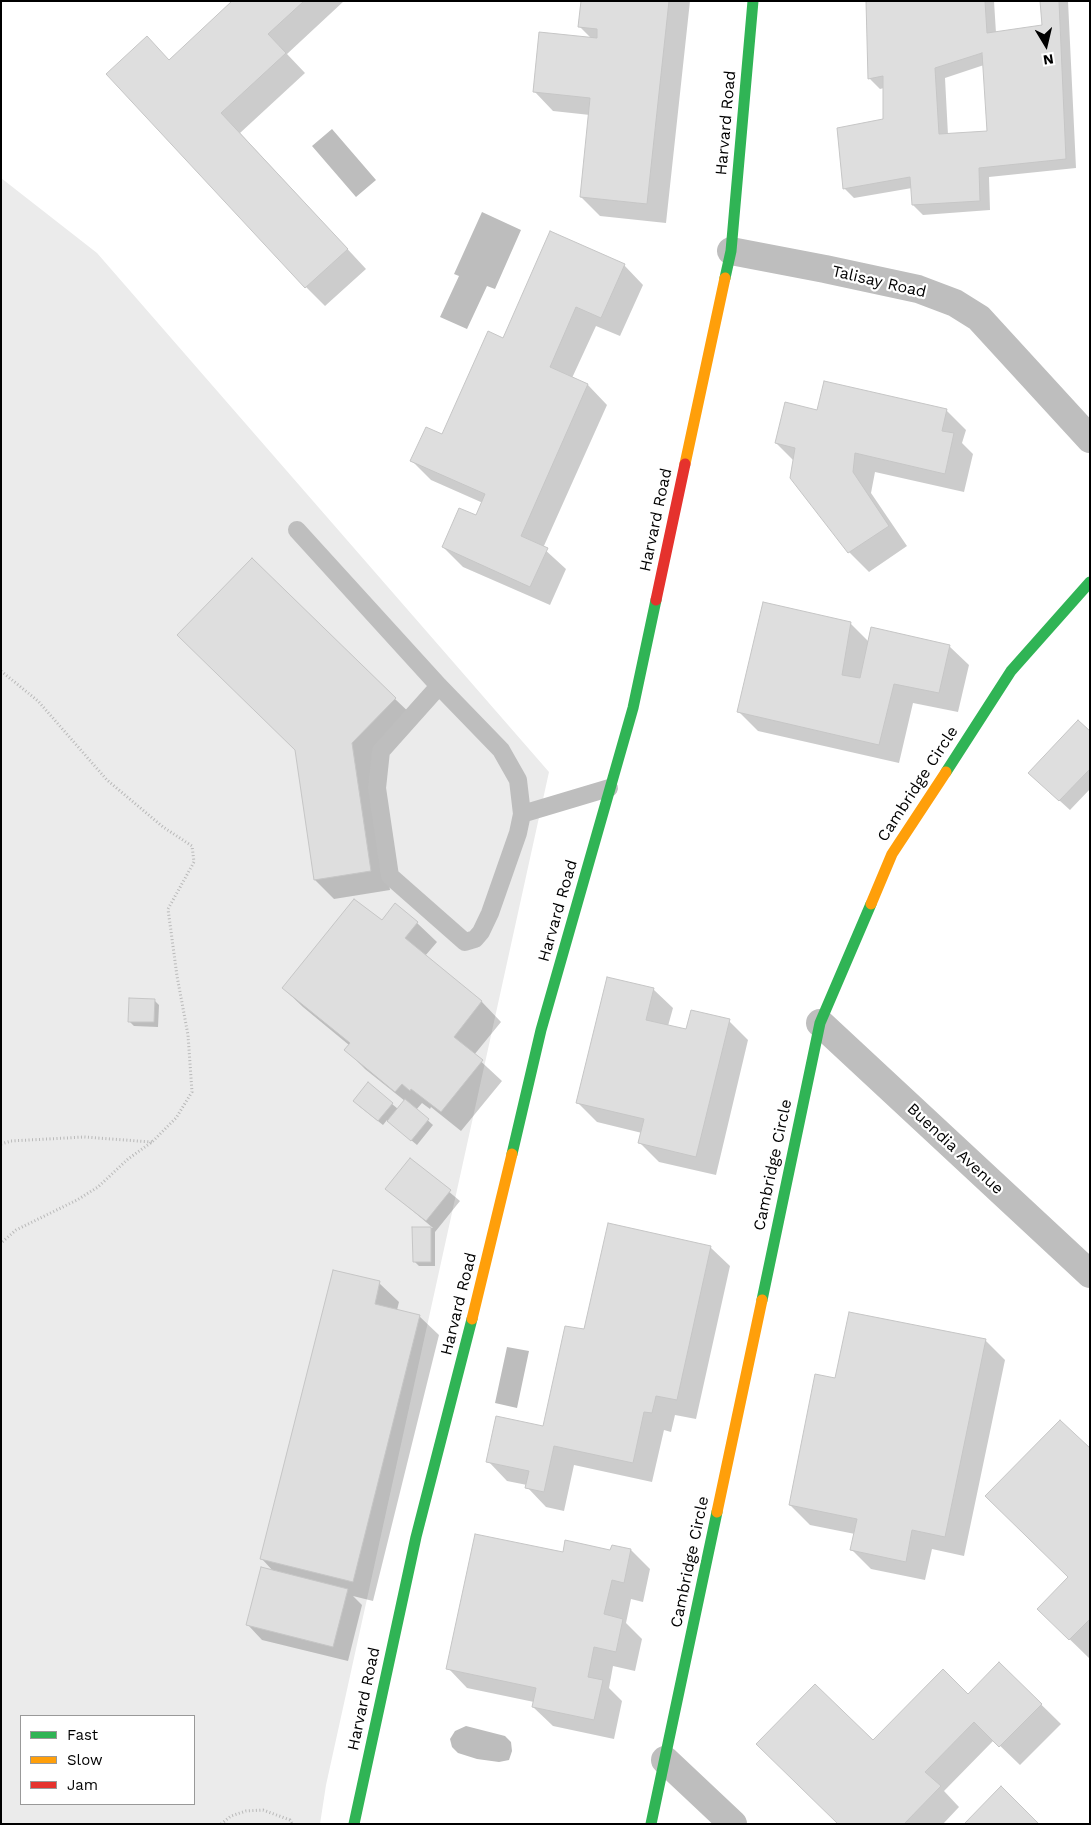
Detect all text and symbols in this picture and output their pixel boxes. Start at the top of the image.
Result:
north arrow [1021,20,1071,70]
text: N [1042,51,1055,69]
street label: Harvard Road [712,70,740,176]
street label: Talisay Road [830,262,928,302]
street label: Harvard Road [636,467,676,573]
street label: Cambridge Circle [873,723,963,845]
street label: Harvard Road [534,858,582,964]
street label: Cambridge Circle [750,1098,796,1232]
street label: Buendia Avenue [903,1099,1007,1199]
street label: Harvard Road [437,1251,481,1357]
street label: Cambridge Circle [667,1495,713,1629]
street label: Harvard Road [344,1646,384,1752]
legend [20,1715,195,1805]
text: Fast [67,1726,98,1744]
text: Slow [67,1751,103,1769]
text: Jam [67,1776,98,1794]

